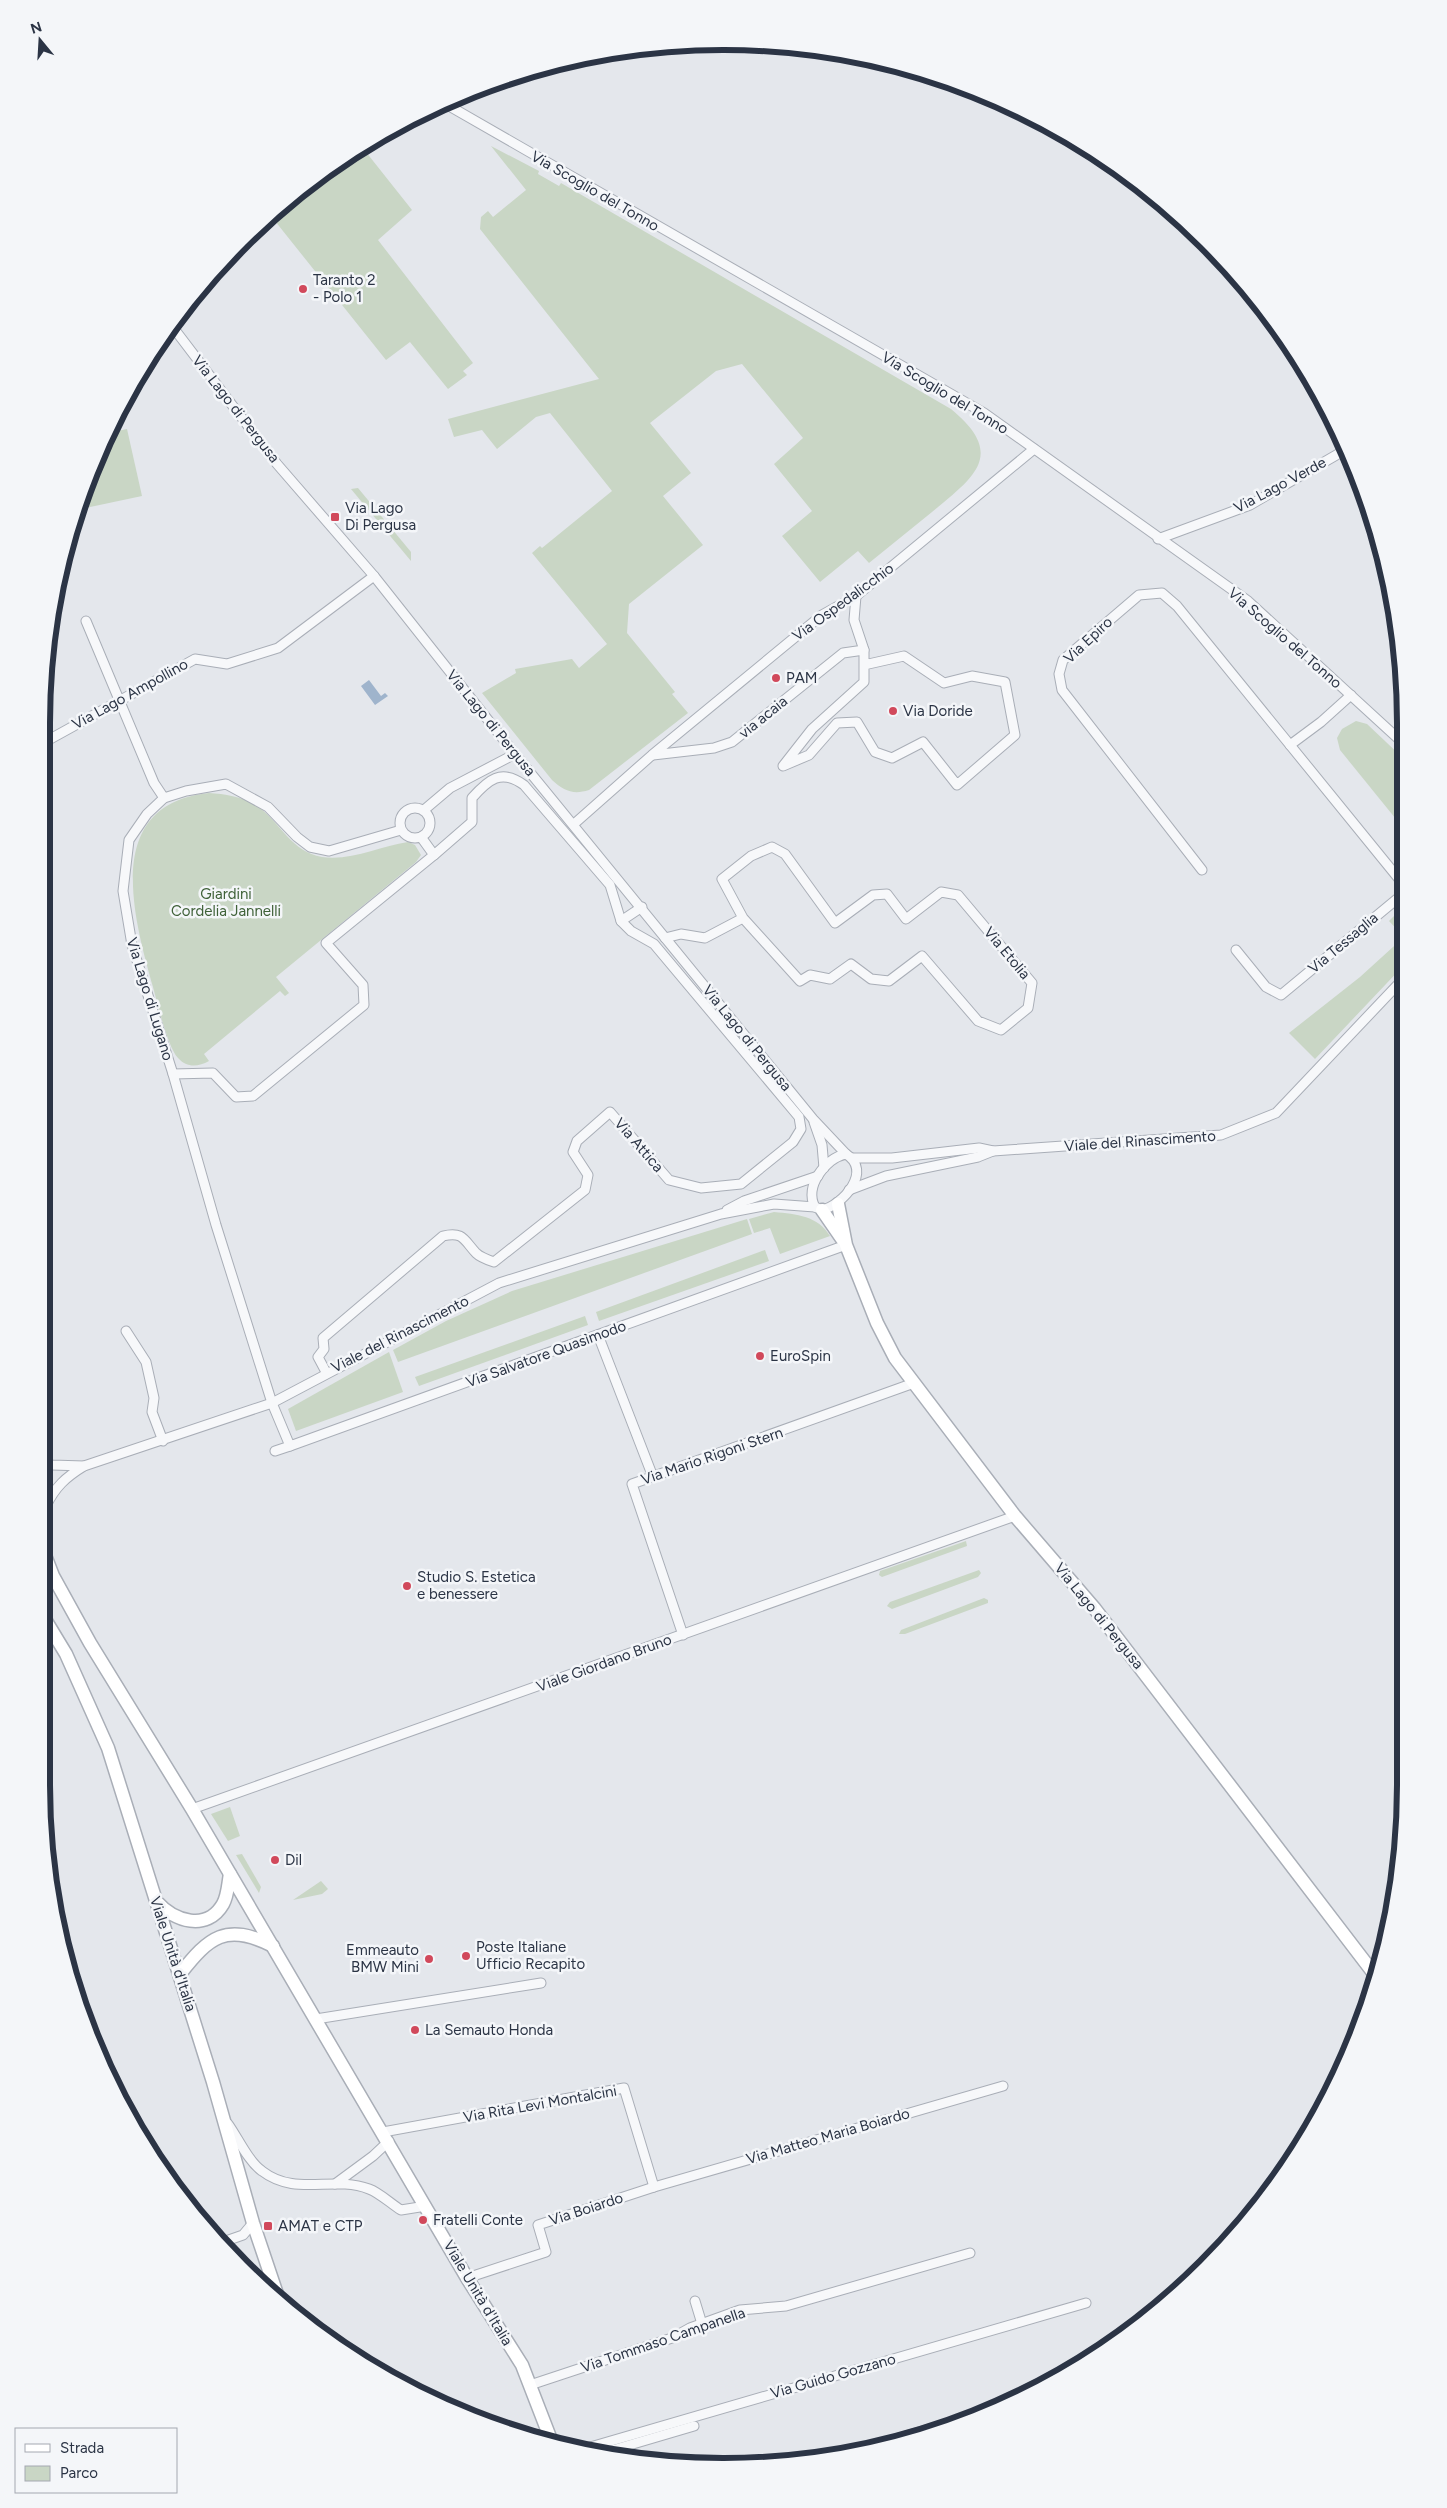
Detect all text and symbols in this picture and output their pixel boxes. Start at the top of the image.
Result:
north arrow [15,15,65,65]
text: N [28,18,44,38]
street label: Via Scoglio del Tonno [528,147,662,235]
place label: Taranto 2 - Polo 1 [313,271,376,306]
marker: Taranto 2 - Polo 1 [297,283,309,295]
street label: Via Scoglio del Tonno [878,348,1012,438]
street label: Via Lago di Pergusa [188,352,284,466]
street label: Via Lago Verde [1231,453,1329,517]
place label: Via Lago Di Pergusa [345,499,416,534]
marker: Via Lago Di Pergusa [329,511,341,523]
street label: Via Ospedalicchio [789,559,897,645]
street label: Via Scoglio del Tonno [1224,584,1346,692]
street label: Via Epiro [1060,613,1116,667]
street label: Via Lago Ampollino [69,655,191,733]
street label: Via Lago di Pergusa [443,666,539,780]
place label: PAM [786,669,818,687]
marker: PAM [770,672,782,684]
street label: via acaia [735,692,791,742]
place label: Via Doride [903,702,973,720]
marker: Via Doride [887,705,899,717]
park label: Giardini Cordelia Jannelli [171,885,281,920]
street label: Via Tessaglia [1304,909,1382,977]
street label: Via Etolia [980,923,1034,983]
street label: Via Lago di Lugano [123,935,177,1063]
street label: Via Lago di Pergusa [699,981,795,1095]
street label: Via Attica [611,1114,667,1176]
street label: Viale del Rinascimento [1064,1127,1217,1155]
street label: Viale del Rinascimento [328,1291,472,1376]
street label: Via Salvatore Quasìmodo [463,1317,629,1391]
place label: EuroSpin [770,1347,831,1365]
marker: EuroSpin [754,1350,766,1362]
street label: Via Mario Rigoni Stern [639,1423,785,1489]
street label: Via Lago di Pergusa [1051,1559,1147,1673]
place label: Studio S. Estetica e benessere [417,1568,536,1603]
marker: Studio S. Estetica e benessere [401,1580,413,1592]
street label: Viale Giordano Bruno [534,1630,674,1696]
place label: Dil [285,1851,302,1869]
marker: Dil [269,1854,281,1866]
street label: Viale Unità d'Italia [146,1894,200,2014]
place label: Poste Italiane Ufficio Recapito [476,1938,585,1973]
place label: Emmeauto BMW Mini [346,1941,419,1976]
marker: Poste Italiane Ufficio Recapito [460,1950,472,1962]
marker: Emmeauto BMW Mini [423,1953,435,1965]
place label: La Semauto Honda [425,2021,553,2039]
marker: La Semauto Honda [409,2024,421,2036]
street label: Via Rita Levi Montalcini [462,2082,618,2126]
street label: Via Matteo Maria Boiardo [744,2104,912,2168]
street label: Via Boiardo [547,2188,626,2229]
place label: Fratelli Conte [433,2211,523,2229]
marker: Fratelli Conte [417,2214,429,2226]
place label: AMAT e CTP [278,2217,363,2235]
marker: AMAT e CTP [262,2220,274,2232]
street label: Viale Unità d'Italia [439,2237,517,2349]
street label: Via Tommaso Campanella [579,2303,747,2377]
street label: Via Guido Gozzano [768,2349,898,2402]
legend [15,2428,178,2493]
text: Strada [60,2439,104,2457]
text: Parco [60,2464,98,2482]

